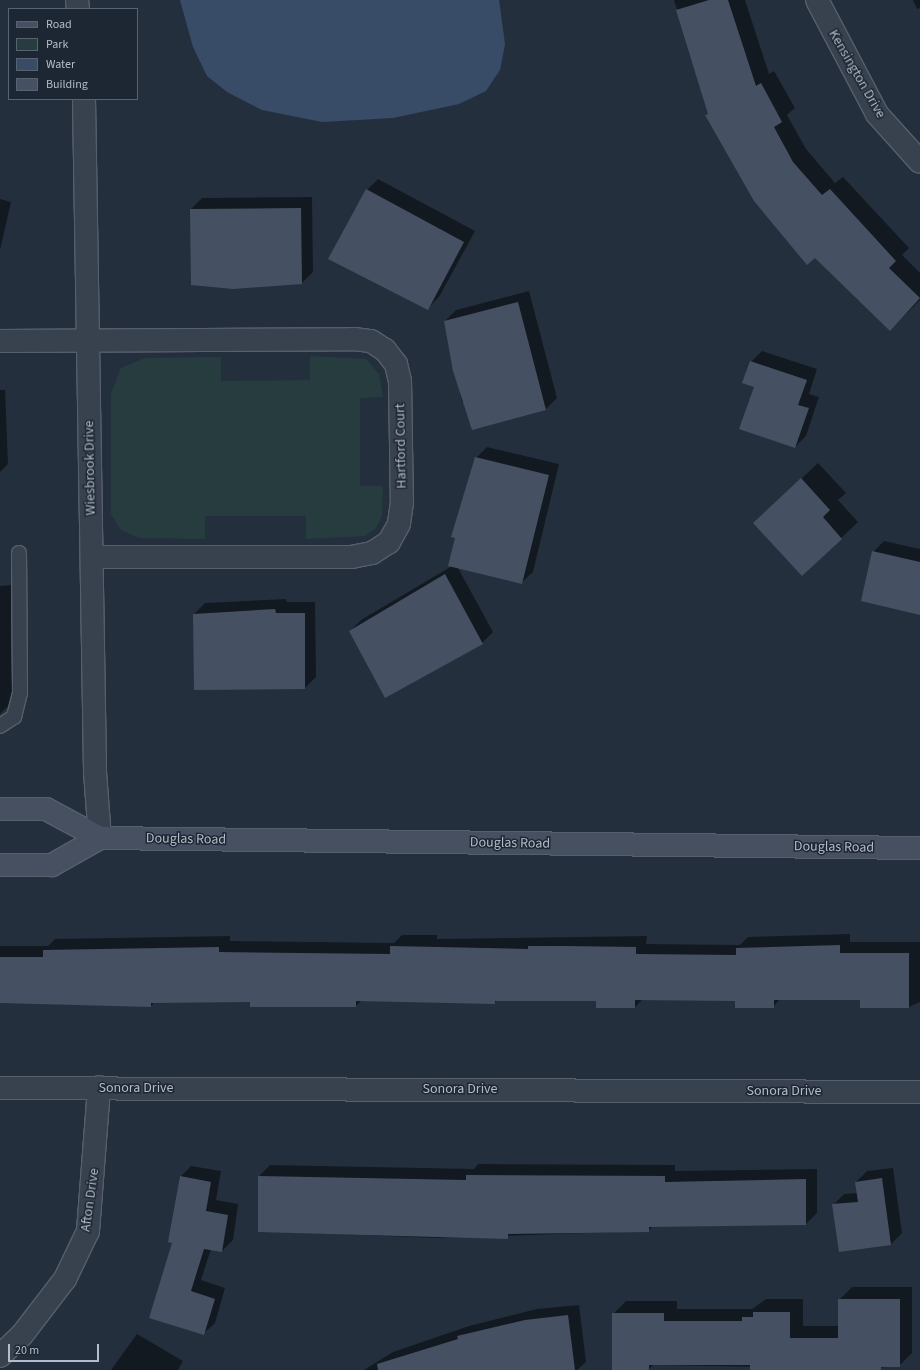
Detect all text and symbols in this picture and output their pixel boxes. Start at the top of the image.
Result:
legend [8,8,138,100]
text: Road [46,16,72,33]
street label: Kensington Drive [825,27,889,121]
text: Park [46,36,68,53]
text: Water [46,56,75,73]
text: Building [46,76,88,93]
street label: Hartford Court [392,403,410,489]
street label: Wiesbrook Drive [81,420,99,516]
street label: Douglas Road [146,830,226,848]
street label: Douglas Road [470,834,550,852]
street label: Douglas Road [794,838,874,856]
street label: Sonora Drive [98,1080,174,1096]
street label: Sonora Drive [422,1081,498,1097]
street label: Sonora Drive [746,1083,822,1099]
street label: Afton Drive [77,1167,103,1233]
scale bar [10,1336,101,1362]
text: 20 m [15,1342,39,1359]

